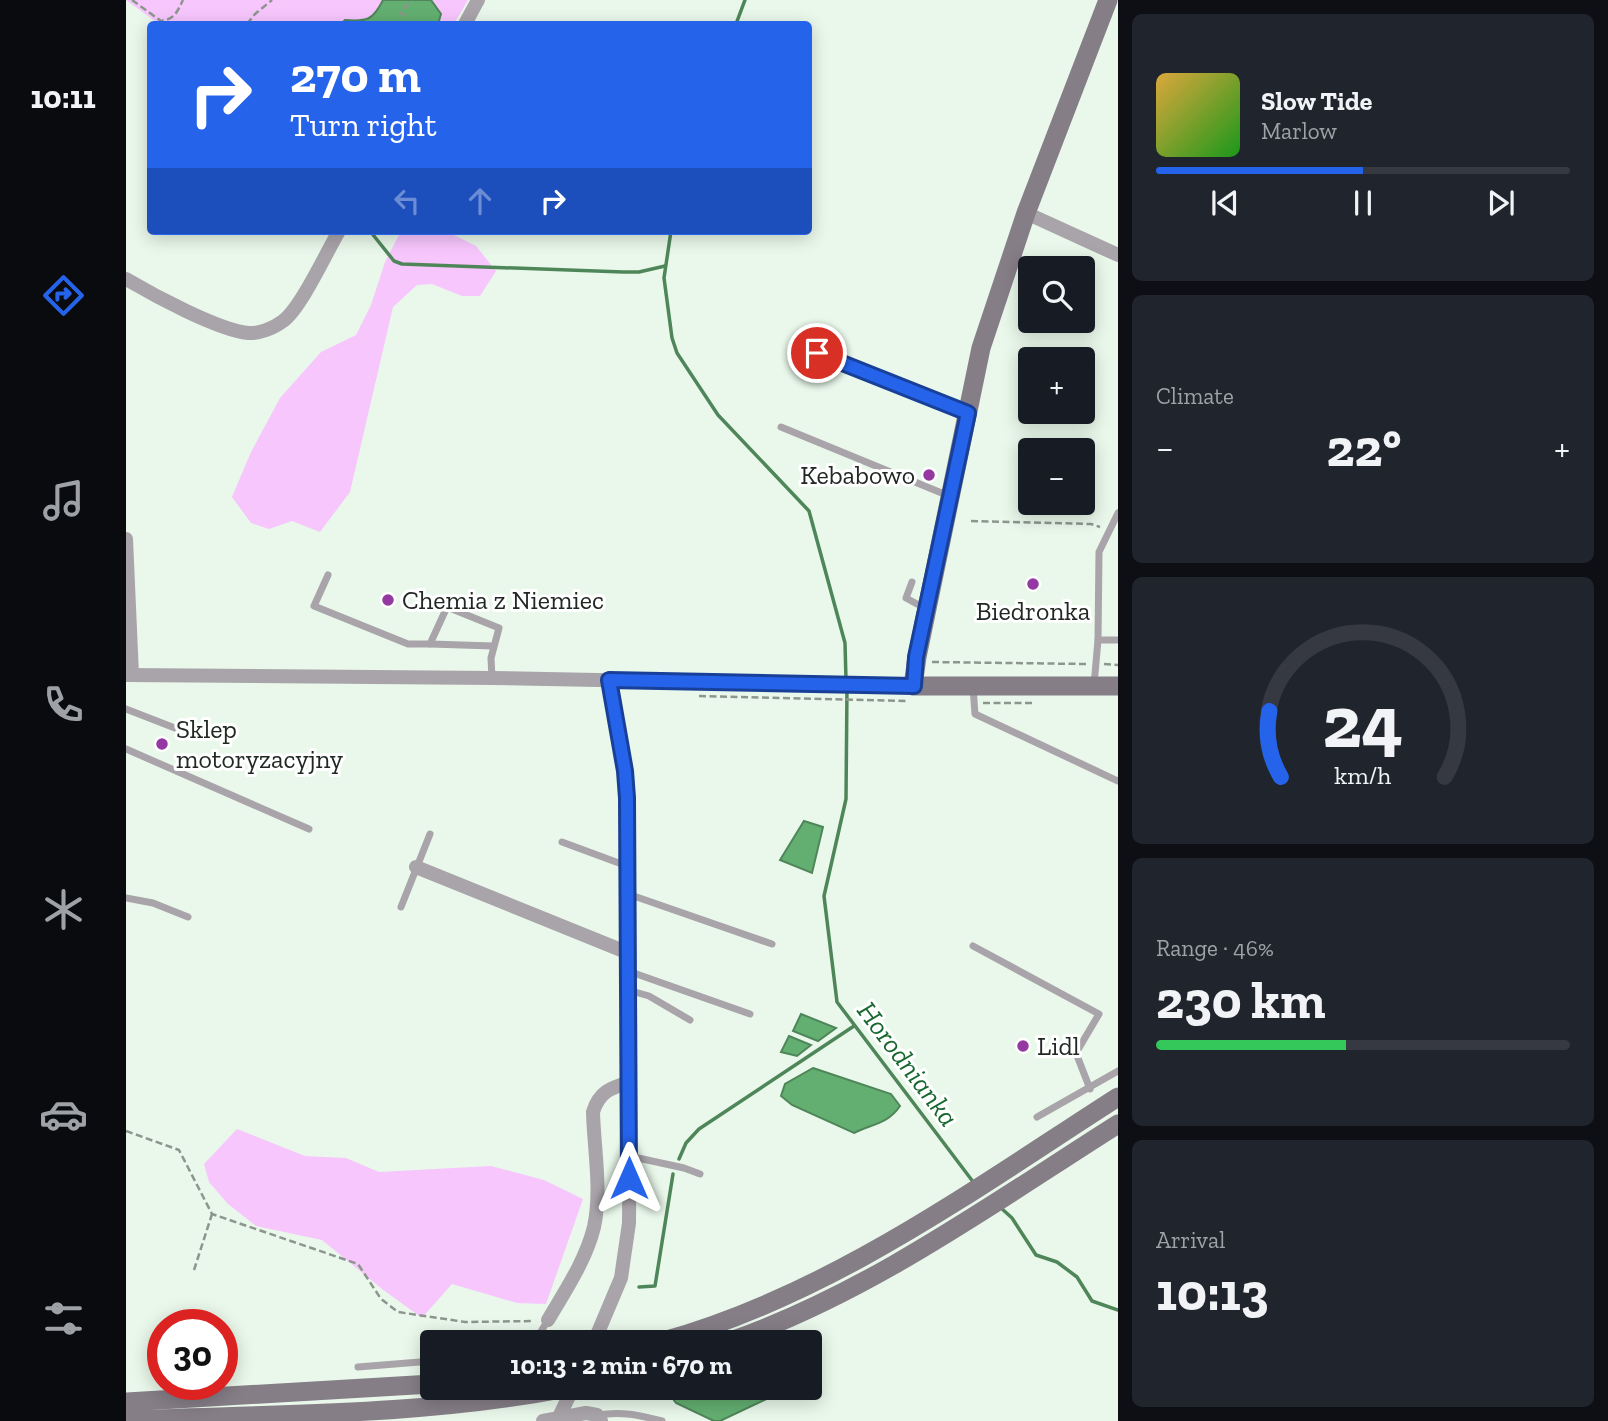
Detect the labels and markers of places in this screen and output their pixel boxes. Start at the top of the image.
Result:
pin [787,323,847,383]
place label: Kebabowo [800,459,915,491]
marker: Kebabowo [921,467,937,483]
marker: Biedronka [1025,576,1041,592]
place label: Chemia z Niemiec [402,584,604,616]
marker: Chemia z Niemiec [380,592,396,608]
place label: Biedronka [976,595,1091,627]
place label: Sklep motoryzacyjny [176,713,344,775]
marker: Sklep motoryzacyjny [154,736,170,752]
place label: Lidl [1037,1030,1080,1062]
marker: Lidl [1015,1038,1031,1054]

